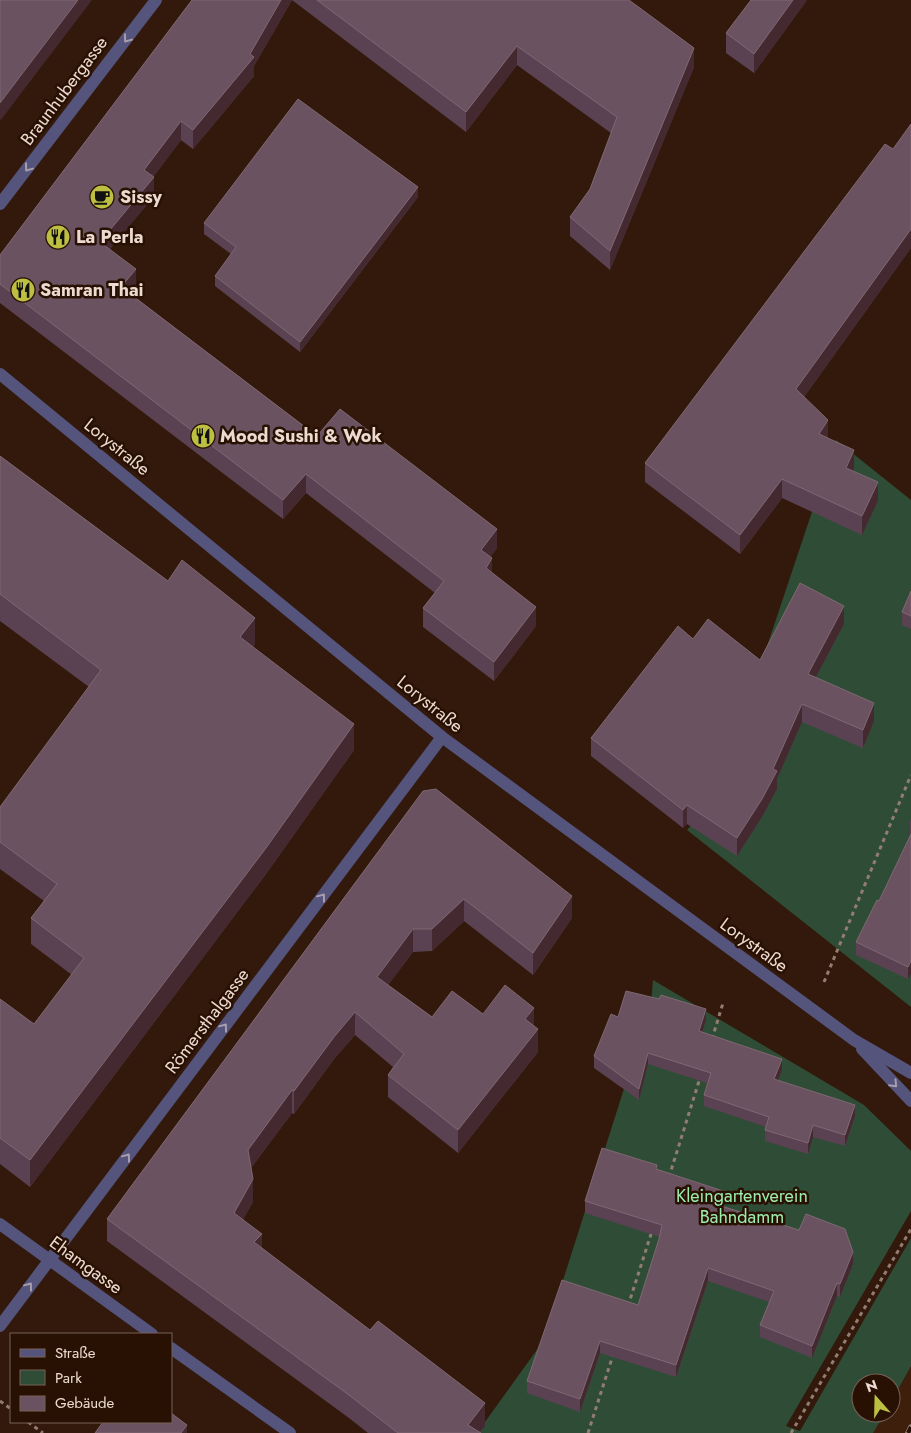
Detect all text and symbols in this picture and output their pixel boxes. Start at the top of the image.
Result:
street label: Braunhubergasse [14,31,114,151]
one-way arrow [124,33,132,42]
one-way arrow [25,162,33,171]
cafe icon: Sissy [89,184,115,210]
place label: Sissy [120,184,163,210]
restaurant icon: La Perla [45,224,71,250]
place label: La Perla [76,224,144,250]
restaurant icon: Samran Thai [10,277,36,303]
place label: Samran Thai [40,277,144,303]
street label: Lorystraße [78,412,156,482]
restaurant icon: Mood Sushi & Wok [190,423,216,449]
place label: Mood Sushi & Wok [220,423,382,449]
street label: Lorystraße [391,669,469,739]
one-way arrow [316,893,325,903]
street label: Lorystraße [715,911,793,979]
street label: Römersthalgasse [159,963,255,1079]
one-way arrow [219,1024,227,1033]
one-way arrow [888,1078,897,1087]
one-way arrow [121,1154,129,1163]
park label: Kleingartenverein Bahndamm [676,1183,808,1230]
street label: Ehamgasse [44,1230,128,1300]
one-way arrow [23,1283,32,1292]
legend [10,1333,172,1423]
text: Straße [55,1342,96,1364]
text: Park [55,1367,82,1389]
north arrow [851,1373,901,1423]
text: N [863,1374,880,1397]
text: Gebäude [55,1392,115,1414]

